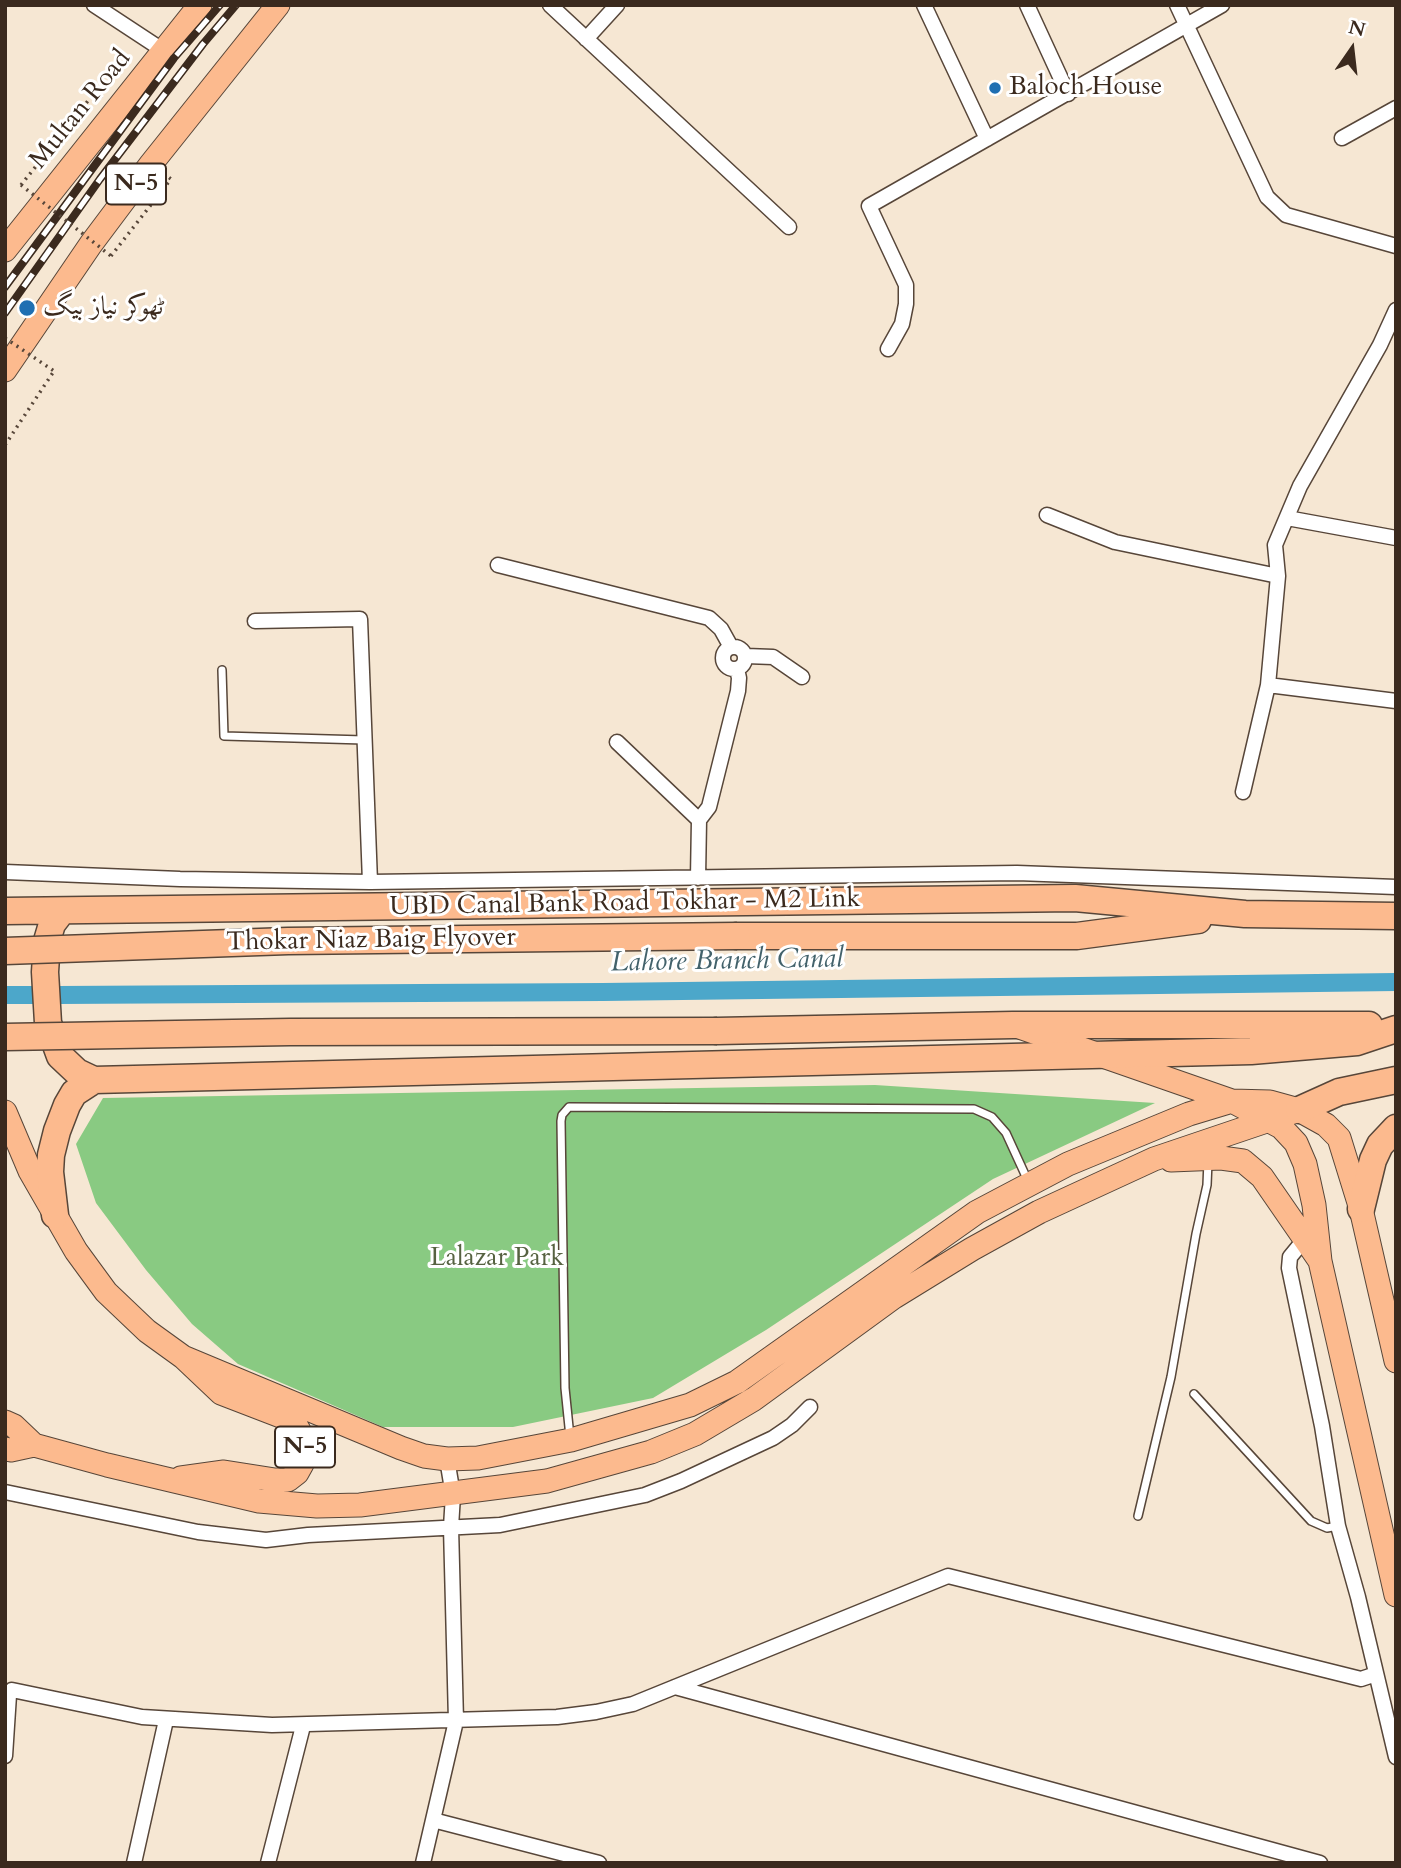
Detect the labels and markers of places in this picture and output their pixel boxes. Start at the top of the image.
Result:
place label: Baloch House [1009,72,1162,104]
marker: Baloch House [987,80,1003,96]
place label: ٹھوکر نیاز بیگ [43,292,163,324]
marker: ٹھوکر نیاز بیگ [17,298,37,318]

